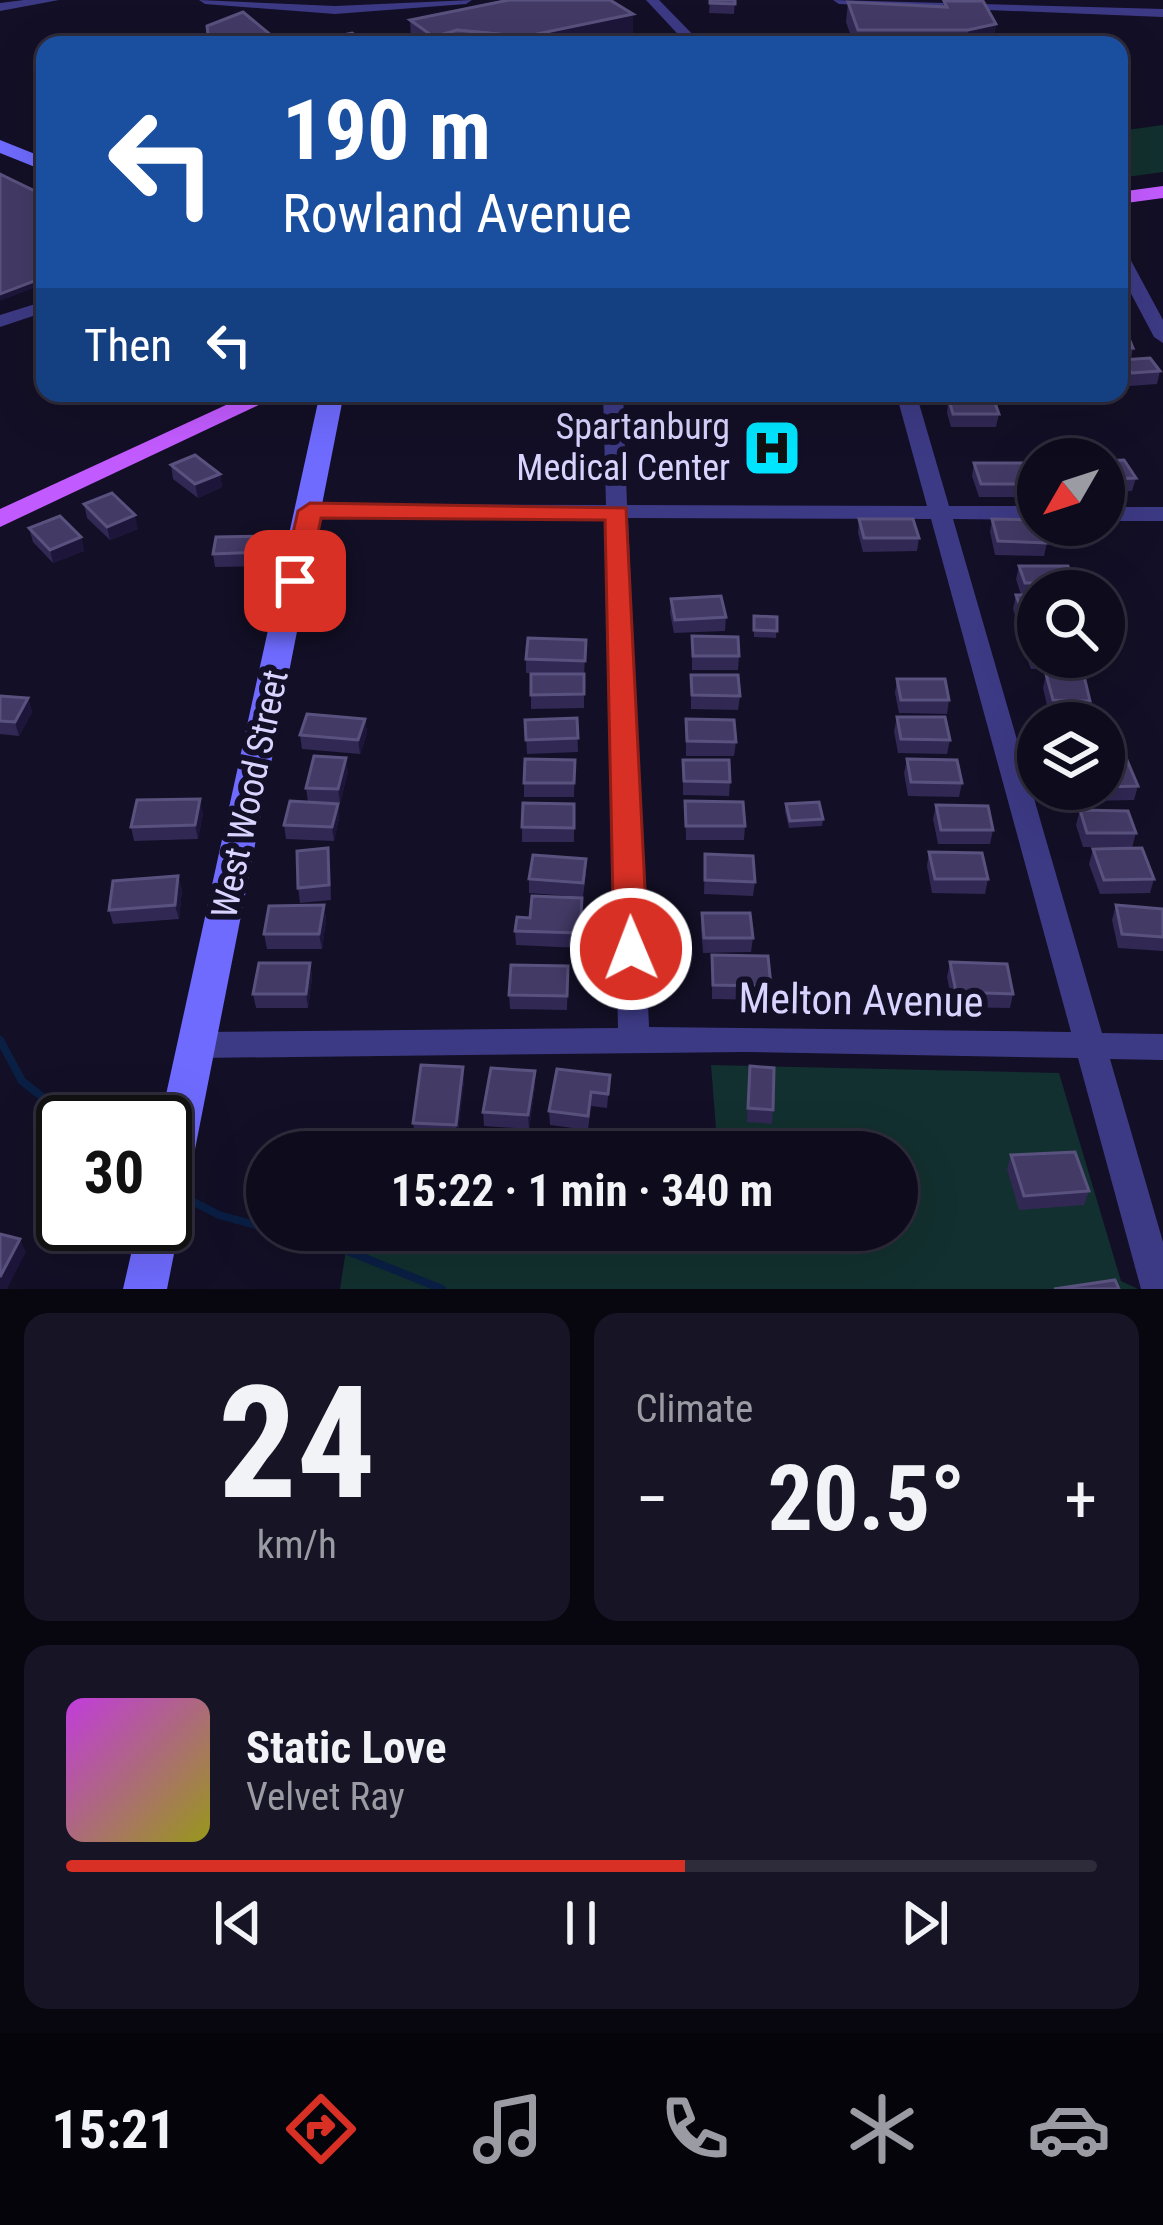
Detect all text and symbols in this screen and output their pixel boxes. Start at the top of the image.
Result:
text: 190 m [282,81,491,180]
icon: left [84,84,240,240]
text: Rowland Avenue [282,182,632,245]
icon: left [196,312,262,378]
text: Then [84,319,172,372]
place label: Spartanburg Medical Center [516,406,730,489]
hospital icon: Spartanburg Medical Center [741,417,803,479]
north arrow [1017,438,1125,546]
map controls [1017,438,1125,810]
pin [244,530,346,632]
icon: arrive [262,548,328,614]
button: search [1017,570,1125,678]
street label: West Wood Street [203,666,297,922]
button: layers [1017,702,1125,810]
position arrow [568,886,694,1012]
street label: Melton Avenue [738,973,984,1027]
speed limit sign: 30 [36,1095,192,1251]
text: 15:22 · 1 min · 340 m [391,1164,773,1217]
text: 24 [218,1352,376,1535]
text: Climate [636,1386,753,1432]
text: 20.5° [768,1447,965,1552]
text: − [636,1461,669,1538]
text: + [1064,1461,1097,1538]
text: km/h [257,1522,337,1568]
text: Static Love [246,1721,447,1774]
text: Velvet Ray [246,1774,405,1820]
icon: previous [205,1890,271,1956]
icon: pause [548,1890,614,1956]
icon: next [892,1890,958,1956]
icon: directions [279,2087,363,2171]
icon: music [466,2087,550,2171]
icon: phone [653,2087,737,2171]
icon: climate [840,2087,924,2171]
icon: car [1027,2087,1111,2171]
text: 15:21 [52,2098,176,2161]

